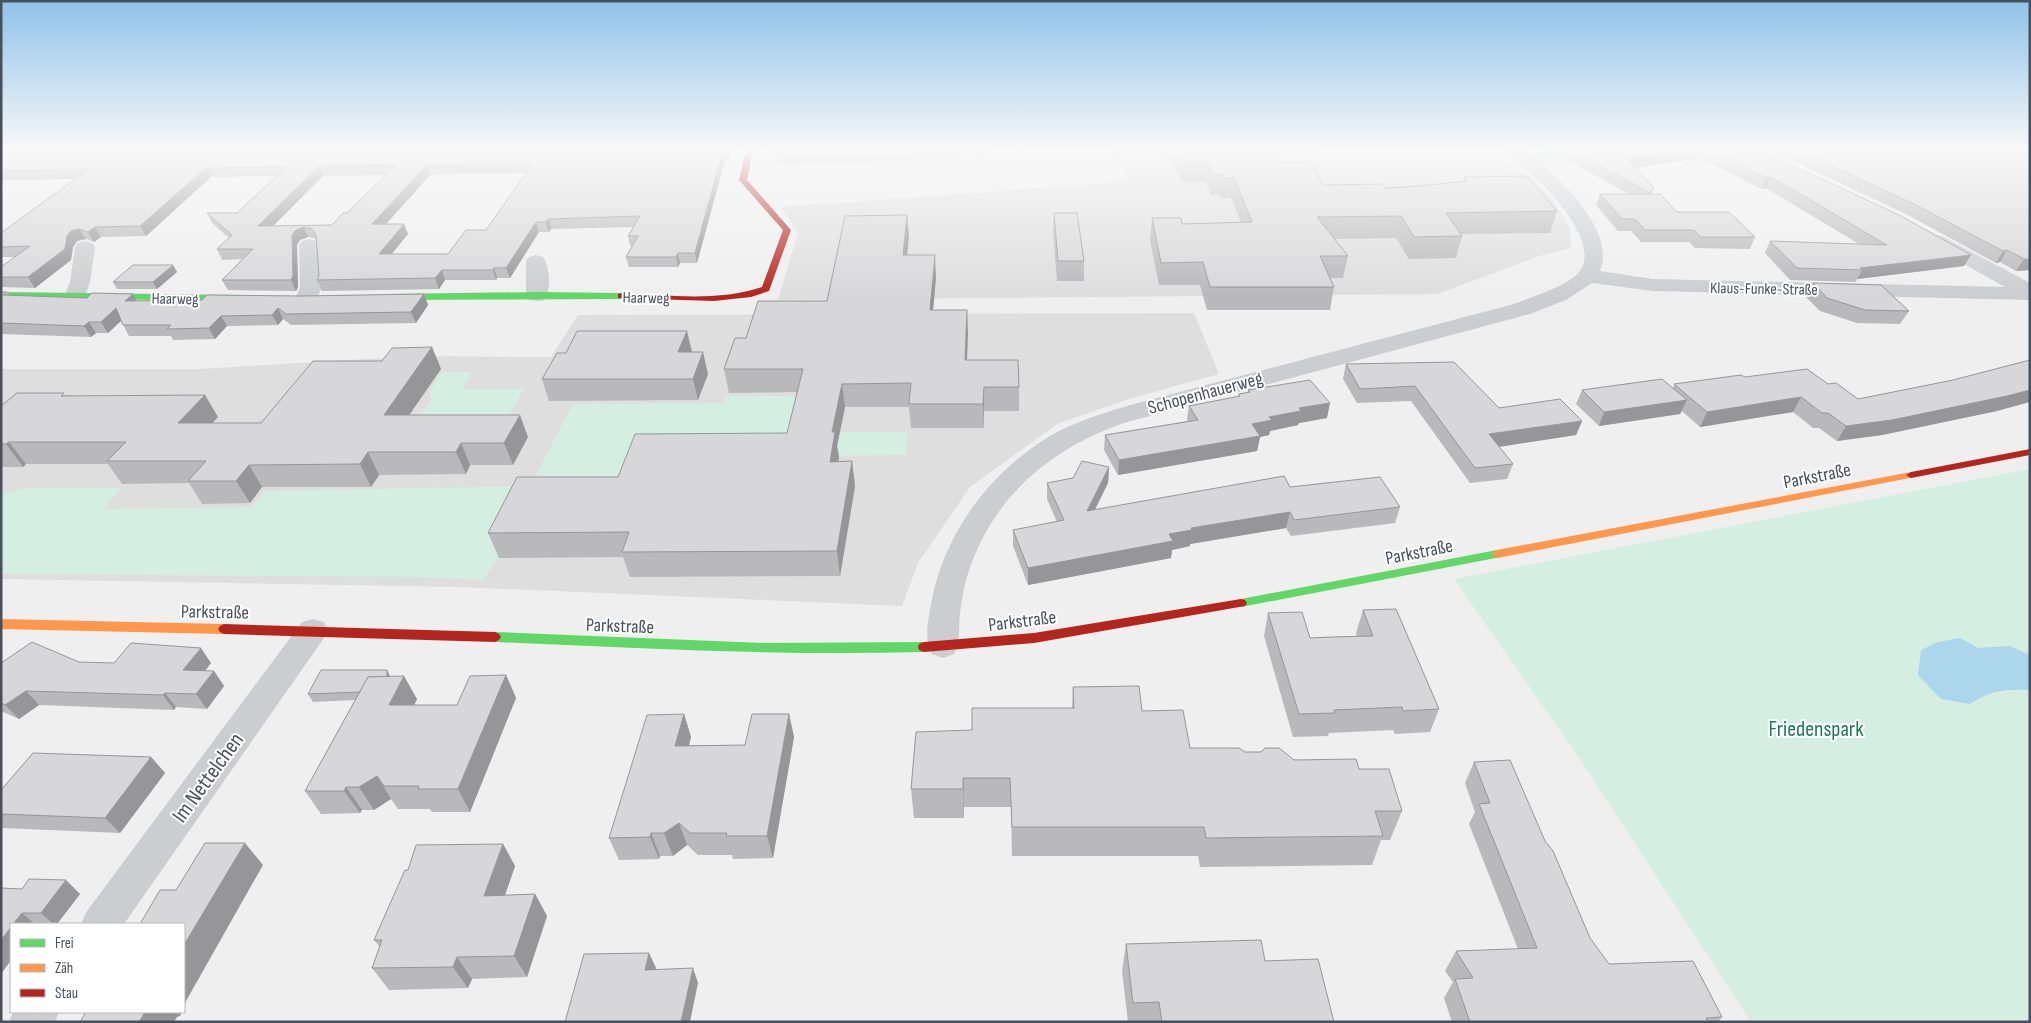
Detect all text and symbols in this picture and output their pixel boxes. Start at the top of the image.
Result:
street label: Klaus-Funke-Straße [1710,279,1818,300]
street label: Haarweg [622,289,670,308]
street label: Haarweg [151,290,199,309]
street label: Schopenhauerweg [1145,367,1266,420]
street label: Parkstraße [1782,459,1853,494]
street label: Parkstraße [1384,535,1455,570]
street label: Parkstraße [181,600,249,625]
street label: Parkstraße [987,606,1057,637]
street label: Parkstraße [585,614,654,639]
park label: Friedenspark [1768,716,1864,743]
street label: Im Nettelchen [167,728,250,828]
legend [10,923,185,1013]
text: Frei [55,934,74,953]
text: Zäh [55,959,73,978]
text: Stau [55,984,78,1003]

